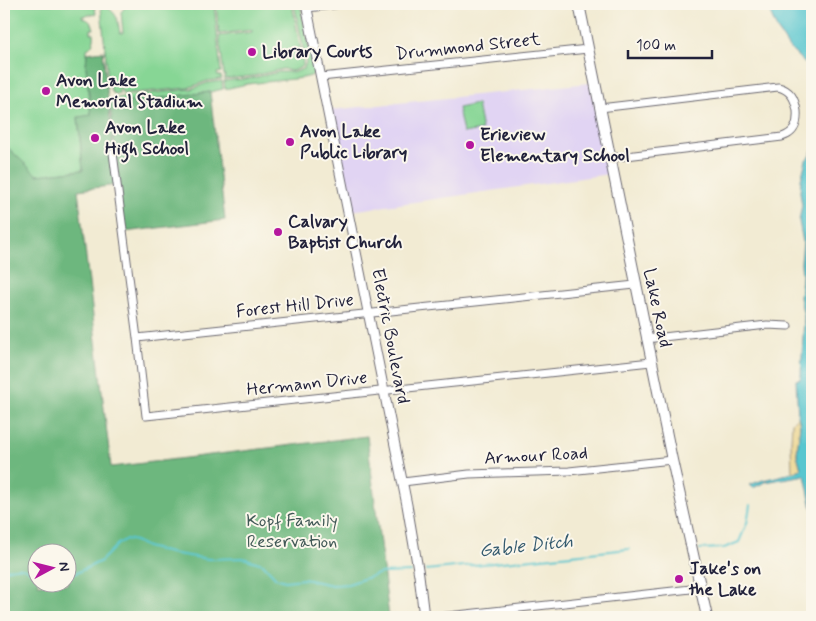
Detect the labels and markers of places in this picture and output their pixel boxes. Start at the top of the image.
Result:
place label: Library Courts [262,40,372,64]
marker: Library Courts [246,46,258,58]
place label: Avon Lake Memorial Stadium [56,69,203,114]
marker: Avon Lake Memorial Stadium [40,85,52,97]
place label: Avon Lake High School [105,116,189,163]
place label: Avon Lake Public Library [300,120,407,165]
place label: Erieview Elementary School [480,123,630,168]
marker: Avon Lake High School [89,132,101,144]
marker: Avon Lake Public Library [284,136,296,148]
marker: Erieview Elementary School [464,139,476,151]
place label: Calvary Baptist Church [288,210,403,255]
marker: Calvary Baptist Church [272,226,284,238]
place label: Jake's on the Lake [688,557,762,602]
marker: Jake's on the Lake [673,573,685,585]

